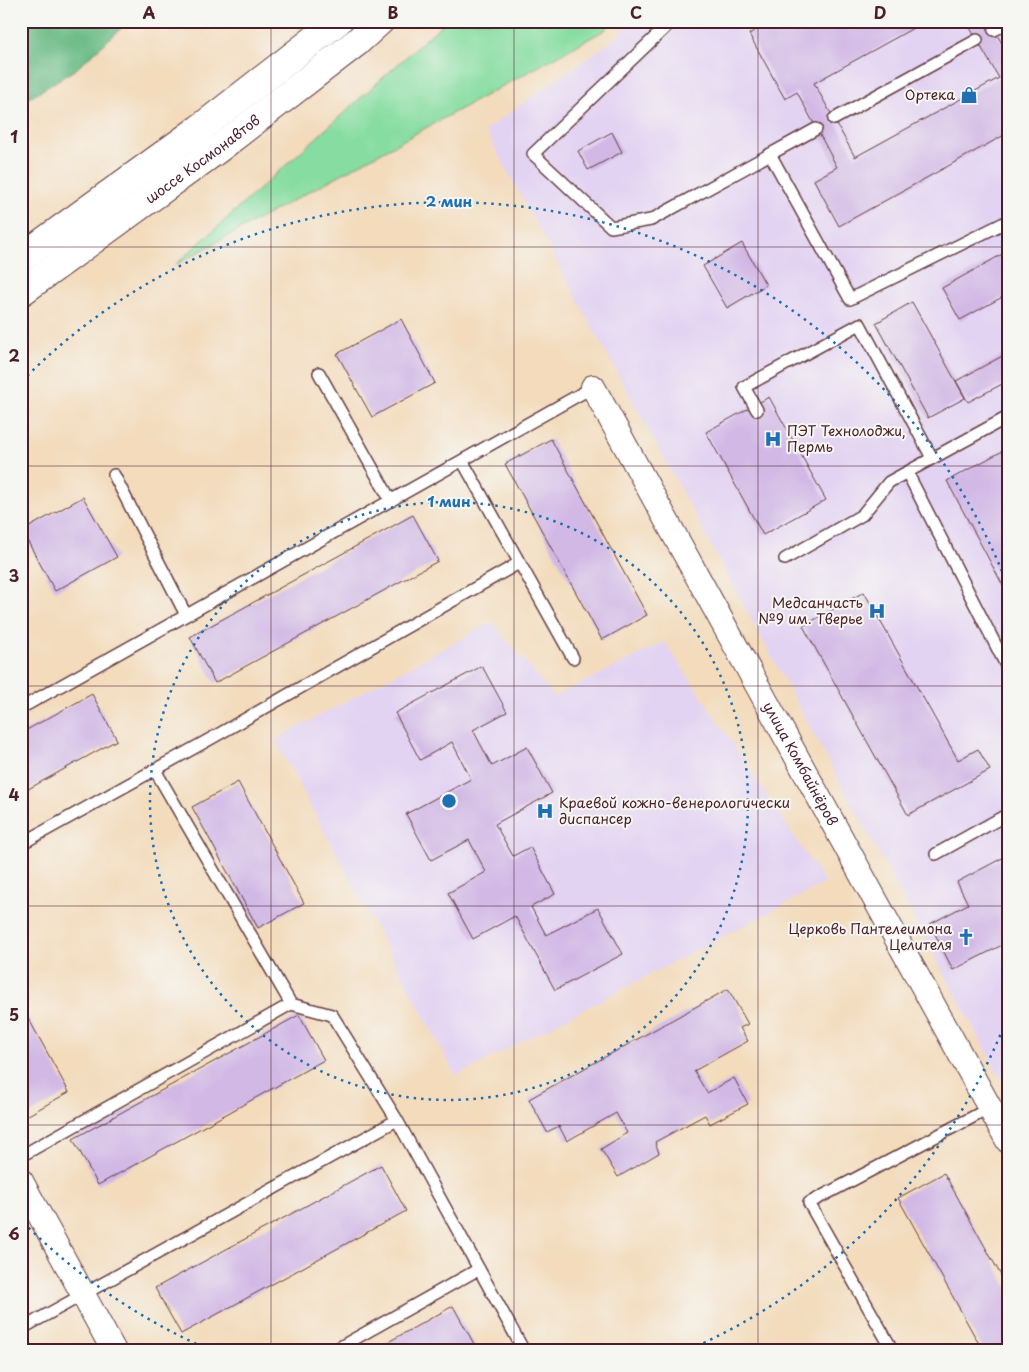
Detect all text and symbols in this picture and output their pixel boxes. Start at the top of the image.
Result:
text: A [143,0,156,24]
text: B [388,0,399,24]
text: C [630,0,642,24]
text: D [874,0,886,24]
place label: Ортека [905,84,955,105]
shop icon: Ортека [959,85,979,105]
street label: шоссе Космонавтов [141,109,264,209]
text: 1 [10,124,18,148]
text: 2 мин [426,189,473,212]
text: 2 [8,343,20,367]
place label: ПЭТ Технолоджи, Пермь [787,420,906,457]
hospital icon: ПЭТ Технолоджи, Пермь [763,429,783,449]
text: 1 мин [427,489,471,512]
text: 3 [9,563,19,587]
place label: Медсанчасть №9 им. Тверье [758,592,863,629]
hospital icon: Медсанчасть №9 им. Тверье [867,601,887,621]
street label: улица Комбайнёров [758,698,843,829]
text: 4 [9,782,20,806]
centre of rings [440,792,458,810]
place label: Краевой кожно-венерологически диспансер [559,792,790,829]
hospital icon: Краевой кожно-венерологически диспансер [535,801,555,821]
place label: Церковь Пантелеимона Целителя [788,918,952,955]
church icon: Церковь Пантелеимона Целителя [956,927,976,947]
text: 5 [9,1002,19,1026]
text: 6 [8,1221,20,1245]

